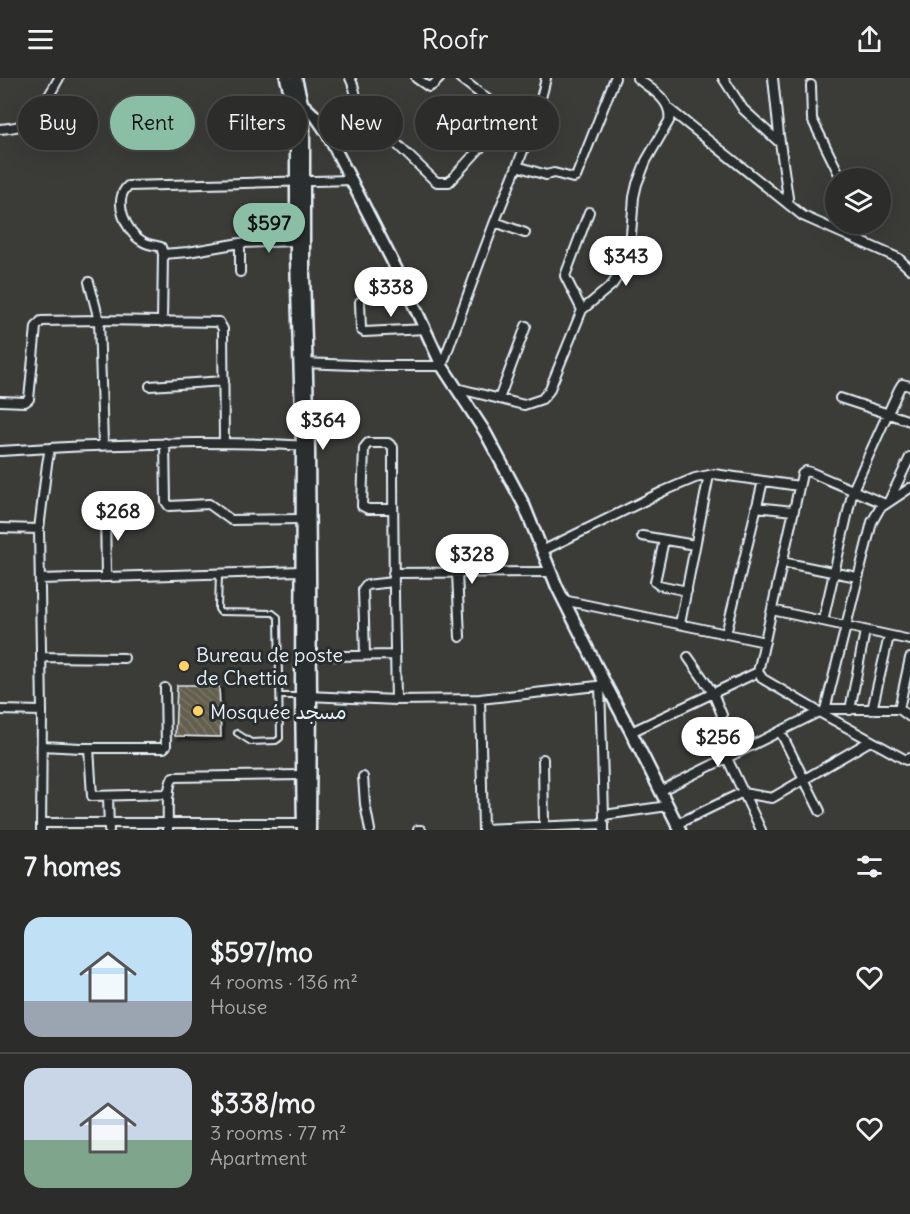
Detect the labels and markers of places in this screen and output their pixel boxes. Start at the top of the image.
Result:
pin: $597 [233,203,305,254]
pin: $343 [590,236,662,287]
pin: $338 [355,267,427,318]
pin: $364 [287,400,359,451]
pin: $268 [82,491,154,542]
pin: $328 [436,534,508,585]
place label: Bureau de poste de Chettia [196,642,343,690]
marker: Bureau de poste de Chettia [177,659,191,673]
place label: Mosquée مسجد [210,699,347,724]
marker: Mosquée مسجد [191,704,205,718]
pin: $256 [682,717,754,768]

